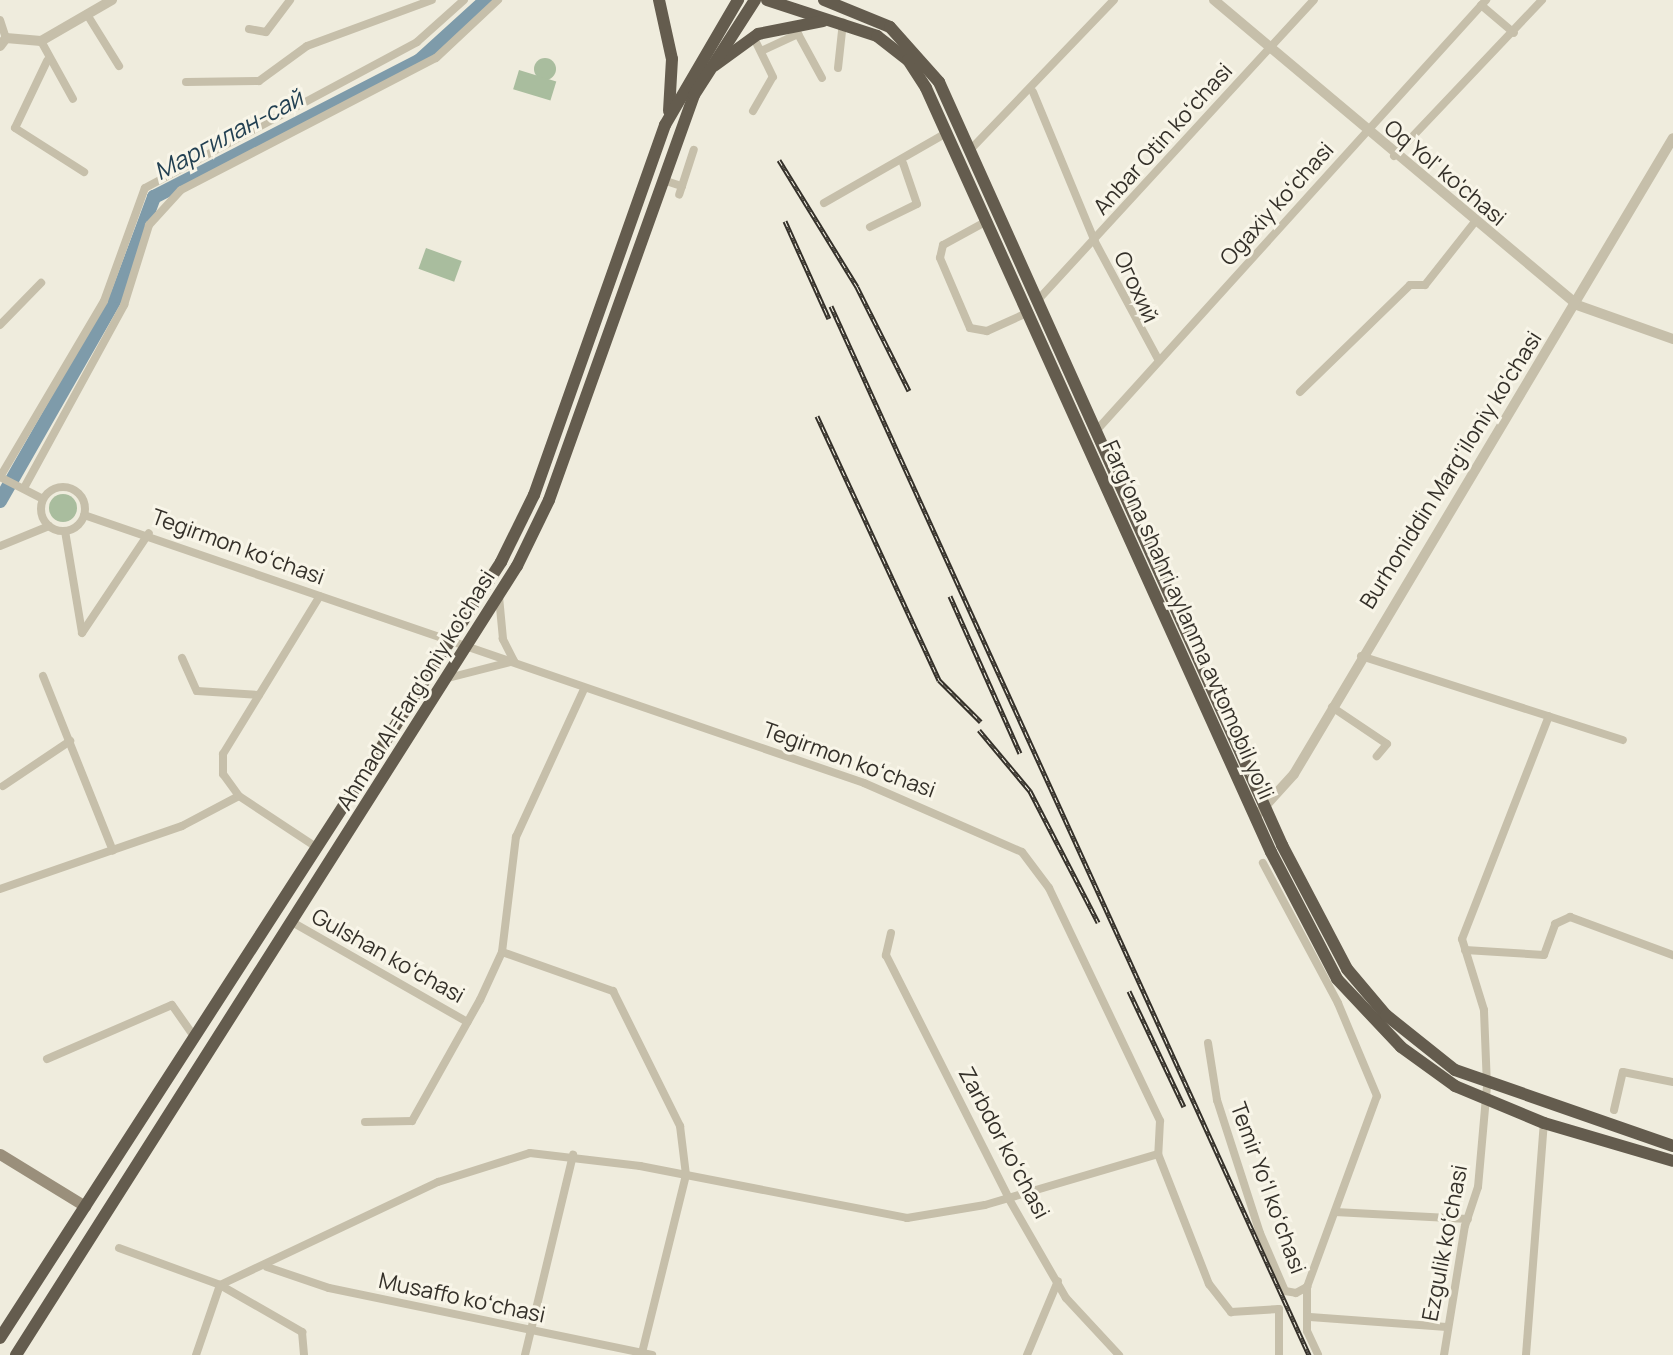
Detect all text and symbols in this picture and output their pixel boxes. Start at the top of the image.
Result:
street label: Anbar Otin koʻchasi [1088,58,1238,220]
water label: Маргилан-сай [149,83,307,185]
street label: Oq Yol' ko'chasi [1379,114,1511,232]
street label: Ogaxiy koʻchasi [1215,137,1339,271]
street label: Огохий [1108,247,1164,327]
street label: Burhoniddin Marg'iloniy ko'chasi [1355,327,1547,613]
street label: Fargʻona shahri aylanma avtomobil yoʻli [1097,436,1279,804]
street label: Tegirmon koʻchasi [148,503,328,591]
street label: Ahmad Al-Farg'oniy ko'chasi [331,565,501,815]
street label: Tegirmon koʻchasi [759,716,939,804]
street label: Gulshan koʻchasi [307,903,469,1009]
street label: Zarbdor koʻchasi [953,1063,1055,1223]
street label: Temir Yoʻl koʻchasi [1225,1099,1311,1277]
street label: Ezgulik koʻchasi [1417,1163,1473,1323]
street label: Musaffo koʻchasi [376,1267,548,1329]

